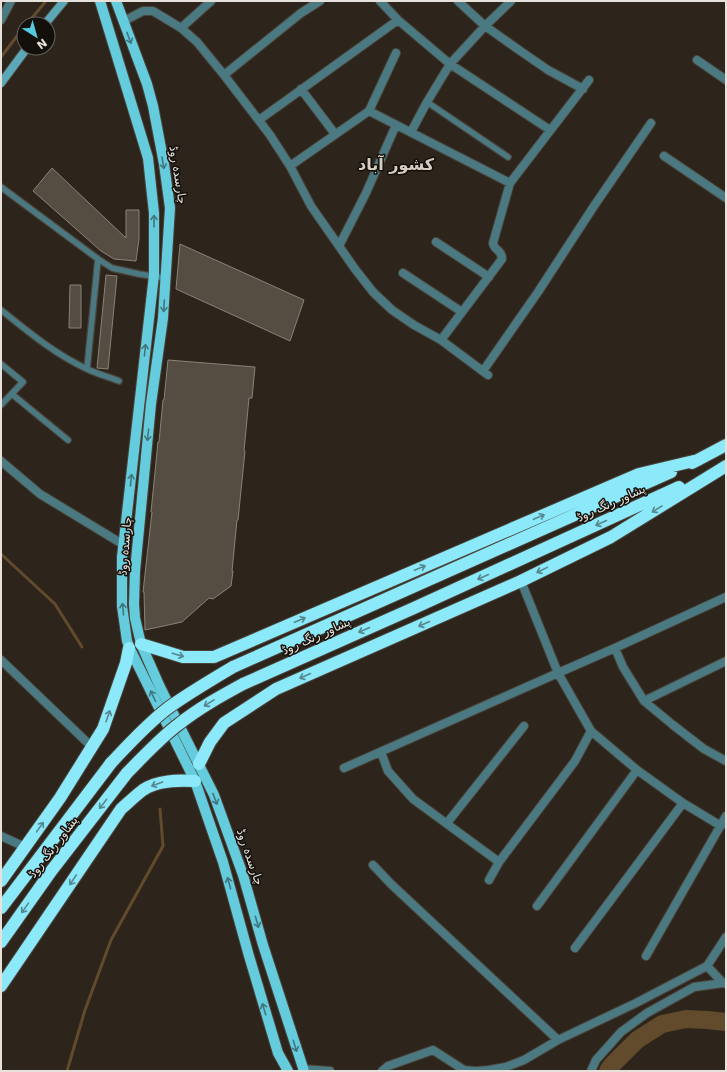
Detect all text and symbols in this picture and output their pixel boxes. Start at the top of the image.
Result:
north arrow [16,16,56,56]
one-way arrow [126,31,134,43]
text: N [34,36,49,52]
street label: چارسدہ روڈ [165,145,190,205]
district label: کشور آباد [358,154,435,174]
one-way arrow [159,156,167,169]
one-way arrow [150,215,158,228]
one-way arrow [160,299,167,312]
one-way arrow [141,344,149,357]
one-way arrow [144,428,152,441]
one-way arrow [127,474,135,487]
street label: پشاور رنگ روڈ [574,482,648,525]
one-way arrow [651,505,663,513]
one-way arrow [533,513,545,520]
street label: چارسدہ روڈ [115,516,136,576]
one-way arrow [595,520,607,527]
one-way arrow [413,564,425,571]
one-way arrow [537,567,549,574]
one-way arrow [477,574,489,581]
one-way arrow [119,603,127,616]
street label: پشاور رنگ روڈ [279,615,353,658]
one-way arrow [294,615,306,623]
one-way arrow [418,620,430,628]
one-way arrow [358,627,370,634]
one-way arrow [172,652,185,660]
one-way arrow [299,673,311,680]
one-way arrow [149,691,156,703]
one-way arrow [203,700,215,708]
one-way arrow [105,710,112,723]
one-way arrow [151,781,163,789]
one-way arrow [212,793,220,805]
one-way arrow [99,798,108,809]
street label: پشاور رنگ روڈ [25,813,82,881]
one-way arrow [36,821,44,832]
street label: چارسدہ روڈ [233,827,266,887]
one-way arrow [69,874,77,885]
one-way arrow [225,877,232,890]
one-way arrow [21,902,29,913]
one-way arrow [254,915,261,928]
one-way arrow [260,1002,267,1015]
one-way arrow [292,1040,299,1053]

